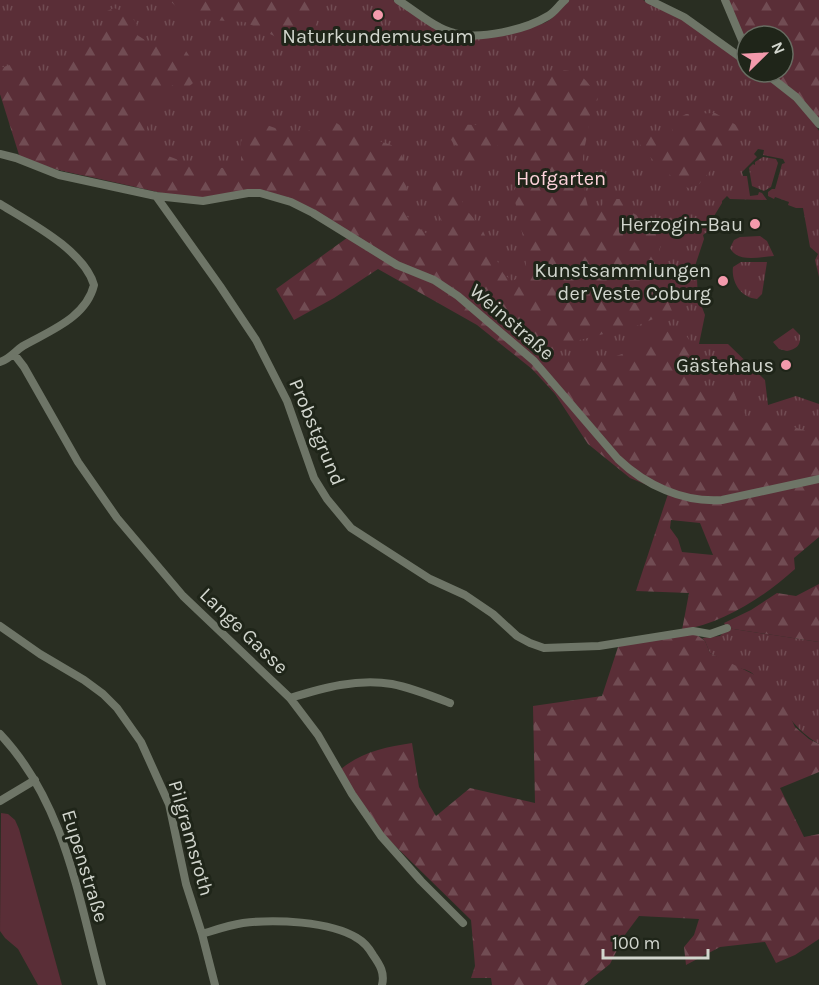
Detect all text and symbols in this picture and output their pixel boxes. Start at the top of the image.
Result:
marker: Naturkundemuseum [371,8,385,22]
north arrow [735,24,795,84]
place label: Naturkundemuseum [282,25,474,48]
text: N [767,39,789,57]
park label: Hofgarten [516,167,606,190]
place label: Herzogin-Bau [620,213,743,236]
marker: Herzogin-Bau [748,217,762,231]
place label: Kunstsammlungen der Veste Coburg [534,259,711,305]
marker: Kunstsammlungen der Veste Coburg [716,274,730,288]
street label: Weinstraße [465,279,559,365]
place label: Gästehaus [676,354,774,377]
marker: Gästehaus [779,358,793,372]
street label: Probstgrund [284,375,350,489]
street label: Lange Gasse [195,583,293,679]
street label: Pilgramsroth [164,778,218,898]
street label: Eupenstraße [57,807,113,925]
scale bar [603,922,708,960]
text: 100 m [612,932,660,954]

